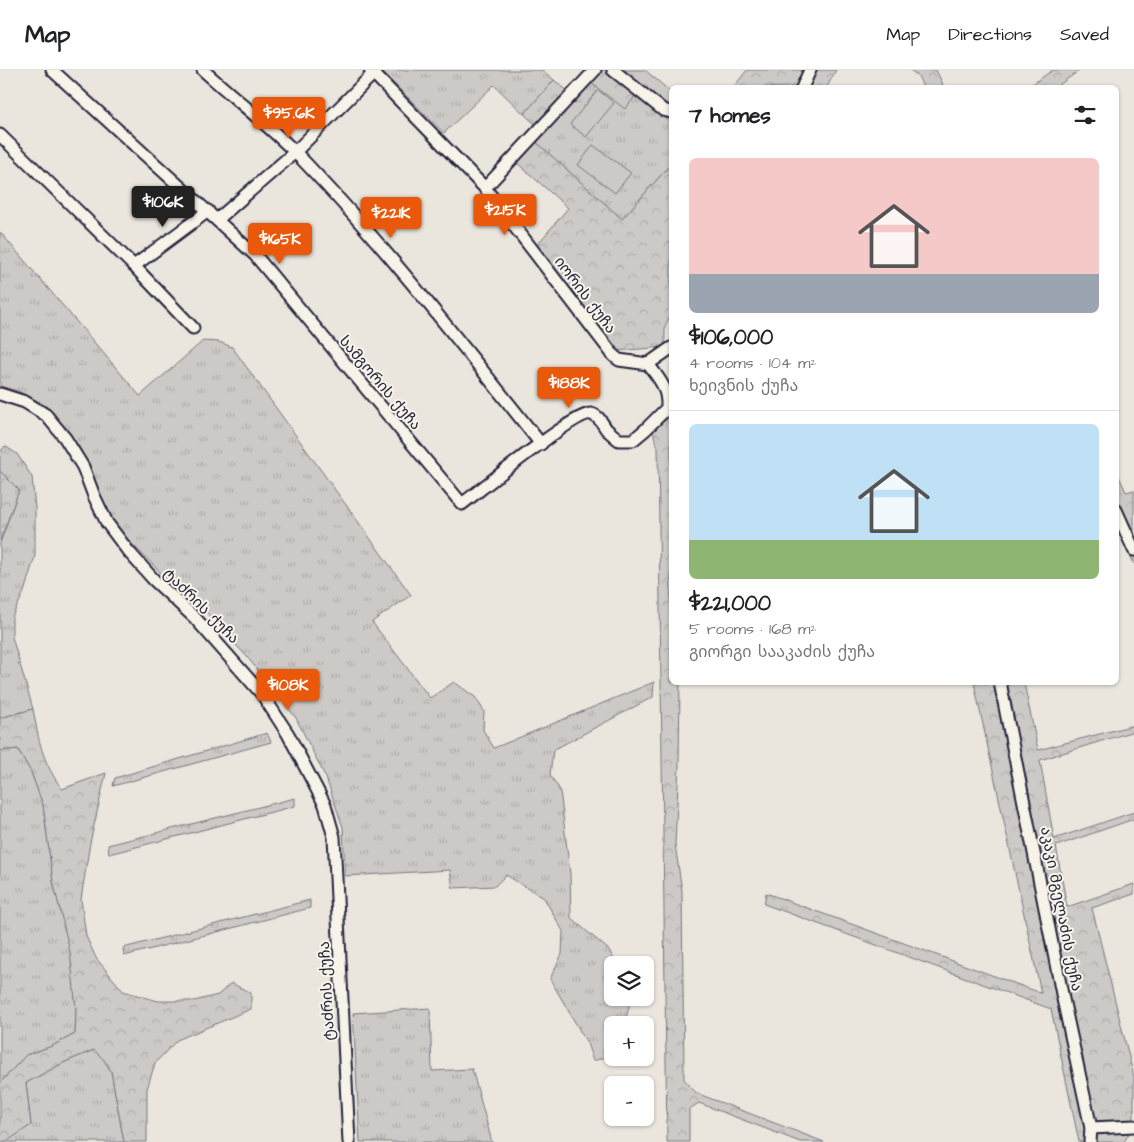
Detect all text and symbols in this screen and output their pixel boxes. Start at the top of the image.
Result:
text: Map [25,18,70,52]
text: Map [886,22,920,47]
text: Directions [948,22,1032,47]
text: Saved [1060,22,1109,47]
pin: $95.6K [248,97,330,139]
text: 7 homes [689,101,771,130]
icon: filters [1071,101,1099,129]
text: $95.6K [263,102,315,124]
pin: $106K [128,186,198,228]
text: $106K [143,191,183,213]
icon: home [849,191,939,281]
pin: $215K [470,194,540,236]
pin: $221K [356,196,426,239]
text: $215K [484,199,526,221]
text: $221K [372,202,410,224]
pin: $165K [245,222,315,265]
text: $165K [259,228,301,250]
street label: იორის ქუჩა [549,252,621,338]
text: $106,000 [689,323,773,352]
street label: სამგორის ქუჩა [334,331,426,435]
text: 4 rooms · 104 m² [689,352,817,374]
pin: $188K [534,366,604,409]
text: $188K [548,372,590,394]
text: ხეივნის ქუჩა [689,375,798,397]
icon: home [849,456,939,546]
street label: ტაძრის ქუჩა [158,563,244,649]
text: $221,000 [689,589,771,618]
text: 5 rooms · 168 m² [689,618,816,640]
text: გიორგი სააკაძის ქუჩა [689,641,875,663]
pin: $108K [253,668,323,711]
text: $108K [267,674,309,696]
street label: აკაკი მგელაძის ქუჩა [1035,825,1087,993]
street label: ტაძრის ქუჩა [314,941,340,1041]
map controls [604,956,654,1126]
button: layers [604,956,654,1006]
button: + [604,1016,654,1066]
button: − [604,1076,654,1126]

